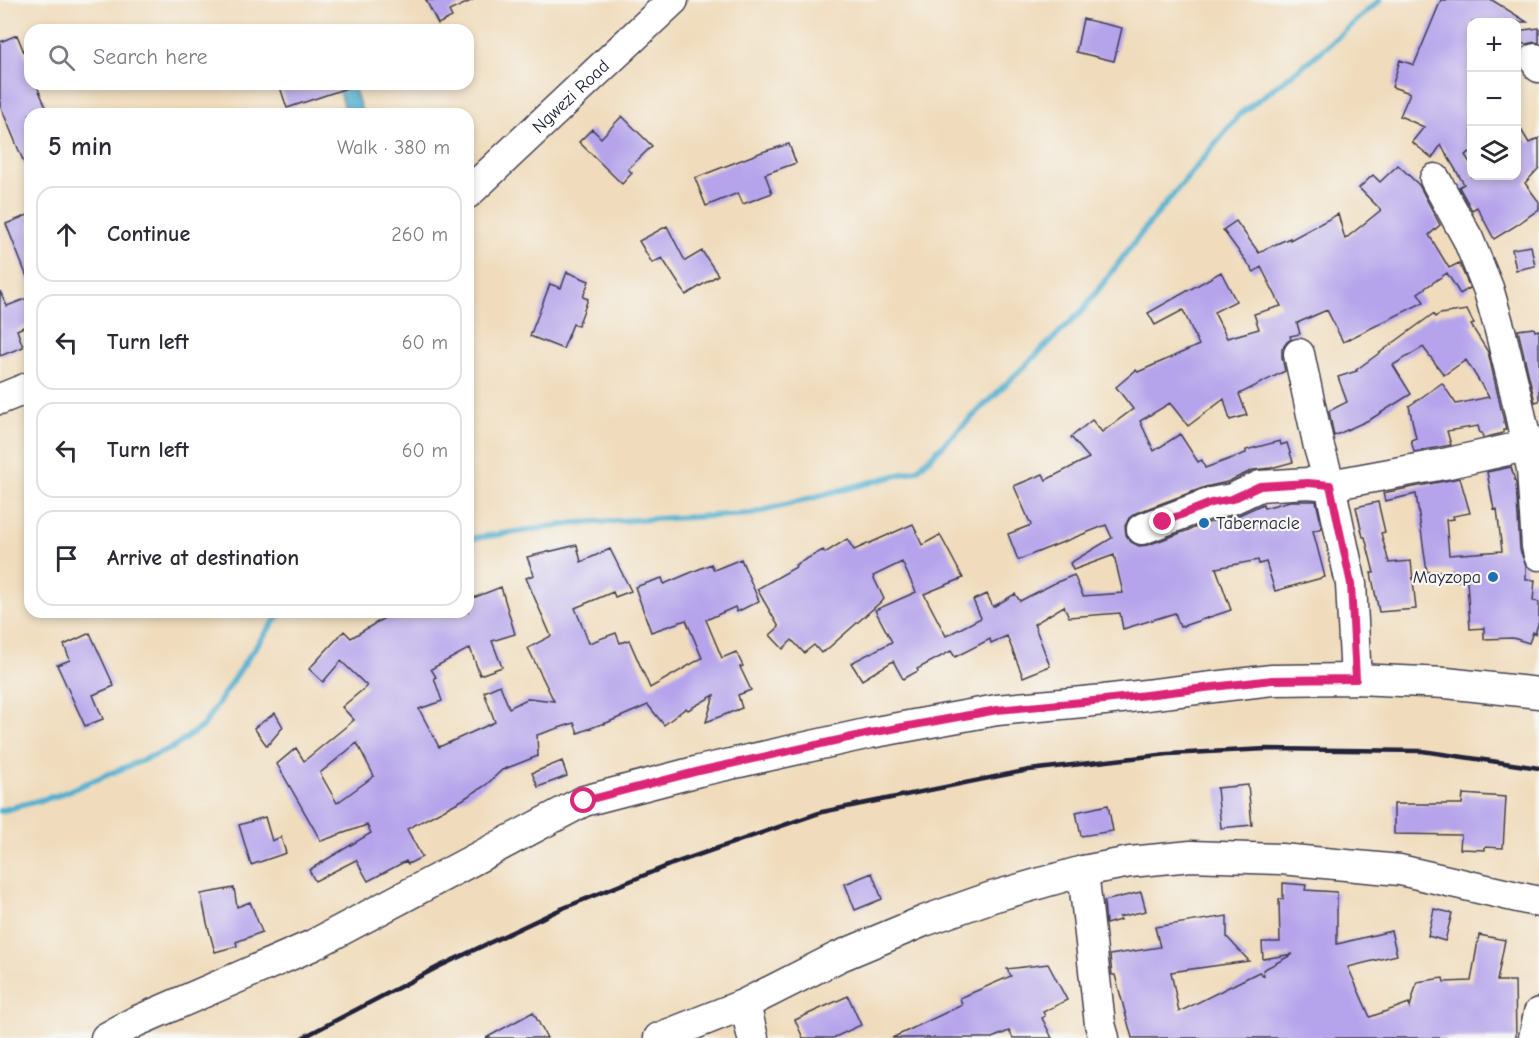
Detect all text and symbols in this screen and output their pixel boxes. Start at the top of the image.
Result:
map controls [1467,18,1521,180]
button: + [1467,18,1521,72]
search box [24,24,474,90]
icon: search [45,41,78,74]
text: Search here [93,44,208,70]
street label: Ngwezi Road [528,56,614,138]
button: − [1467,72,1521,126]
button: layers [1467,126,1521,180]
text: 5 min [48,132,112,162]
text: Walk · 380 m [337,136,450,159]
icon: ahead [50,218,83,251]
text: Continue [107,221,190,247]
text: 260 m [391,223,448,246]
icon: left [50,326,83,359]
text: Turn left [107,329,189,355]
text: 60 m [402,331,448,354]
icon: left [50,434,83,467]
text: Turn left [107,437,189,463]
text: 60 m [402,439,448,462]
route end [1149,508,1175,534]
place label: Tabernacle [1216,513,1300,534]
marker: Tabernacle [1197,516,1211,530]
icon: arrive [50,542,83,575]
text: Arrive at destination [107,545,299,571]
place label: Mayzopa [1413,567,1481,588]
marker: Mayzopa [1486,570,1500,584]
route start [570,787,596,813]

